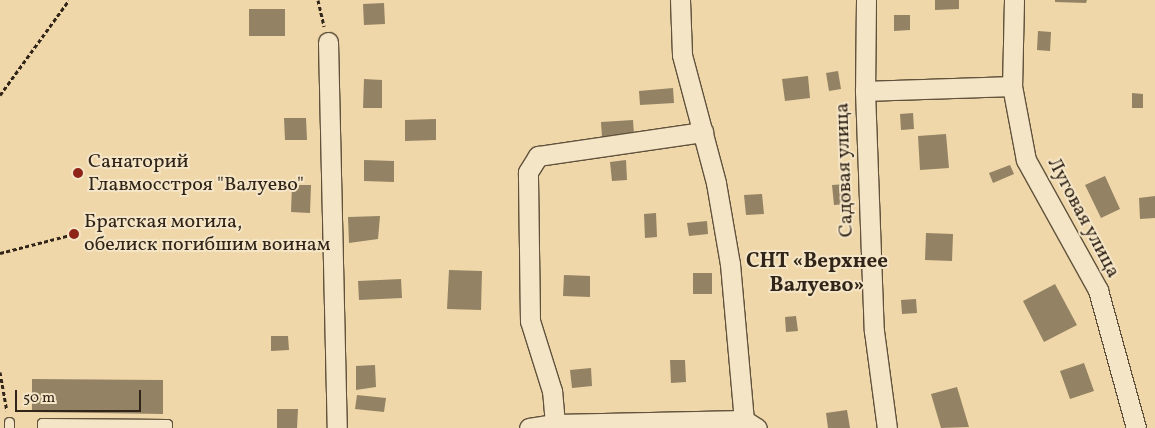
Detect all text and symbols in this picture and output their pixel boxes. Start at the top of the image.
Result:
street label: Садовая улица [831,102,859,238]
place label: Санаторий Главмосстроя "Валуево" [88,150,304,197]
street label: Луговая улица [1041,154,1125,282]
marker: Санаторий Главмосстроя "Валуево" [72,167,84,179]
place label: Братская могила, обелиск погибшим воинам [84,210,330,257]
marker: Братская могила, обелиск погибшим воинам [68,228,80,240]
district label: СНТ «Верхнее Валуево» [746,249,888,299]
scale bar [18,380,144,412]
text: 50 m [23,388,55,409]

